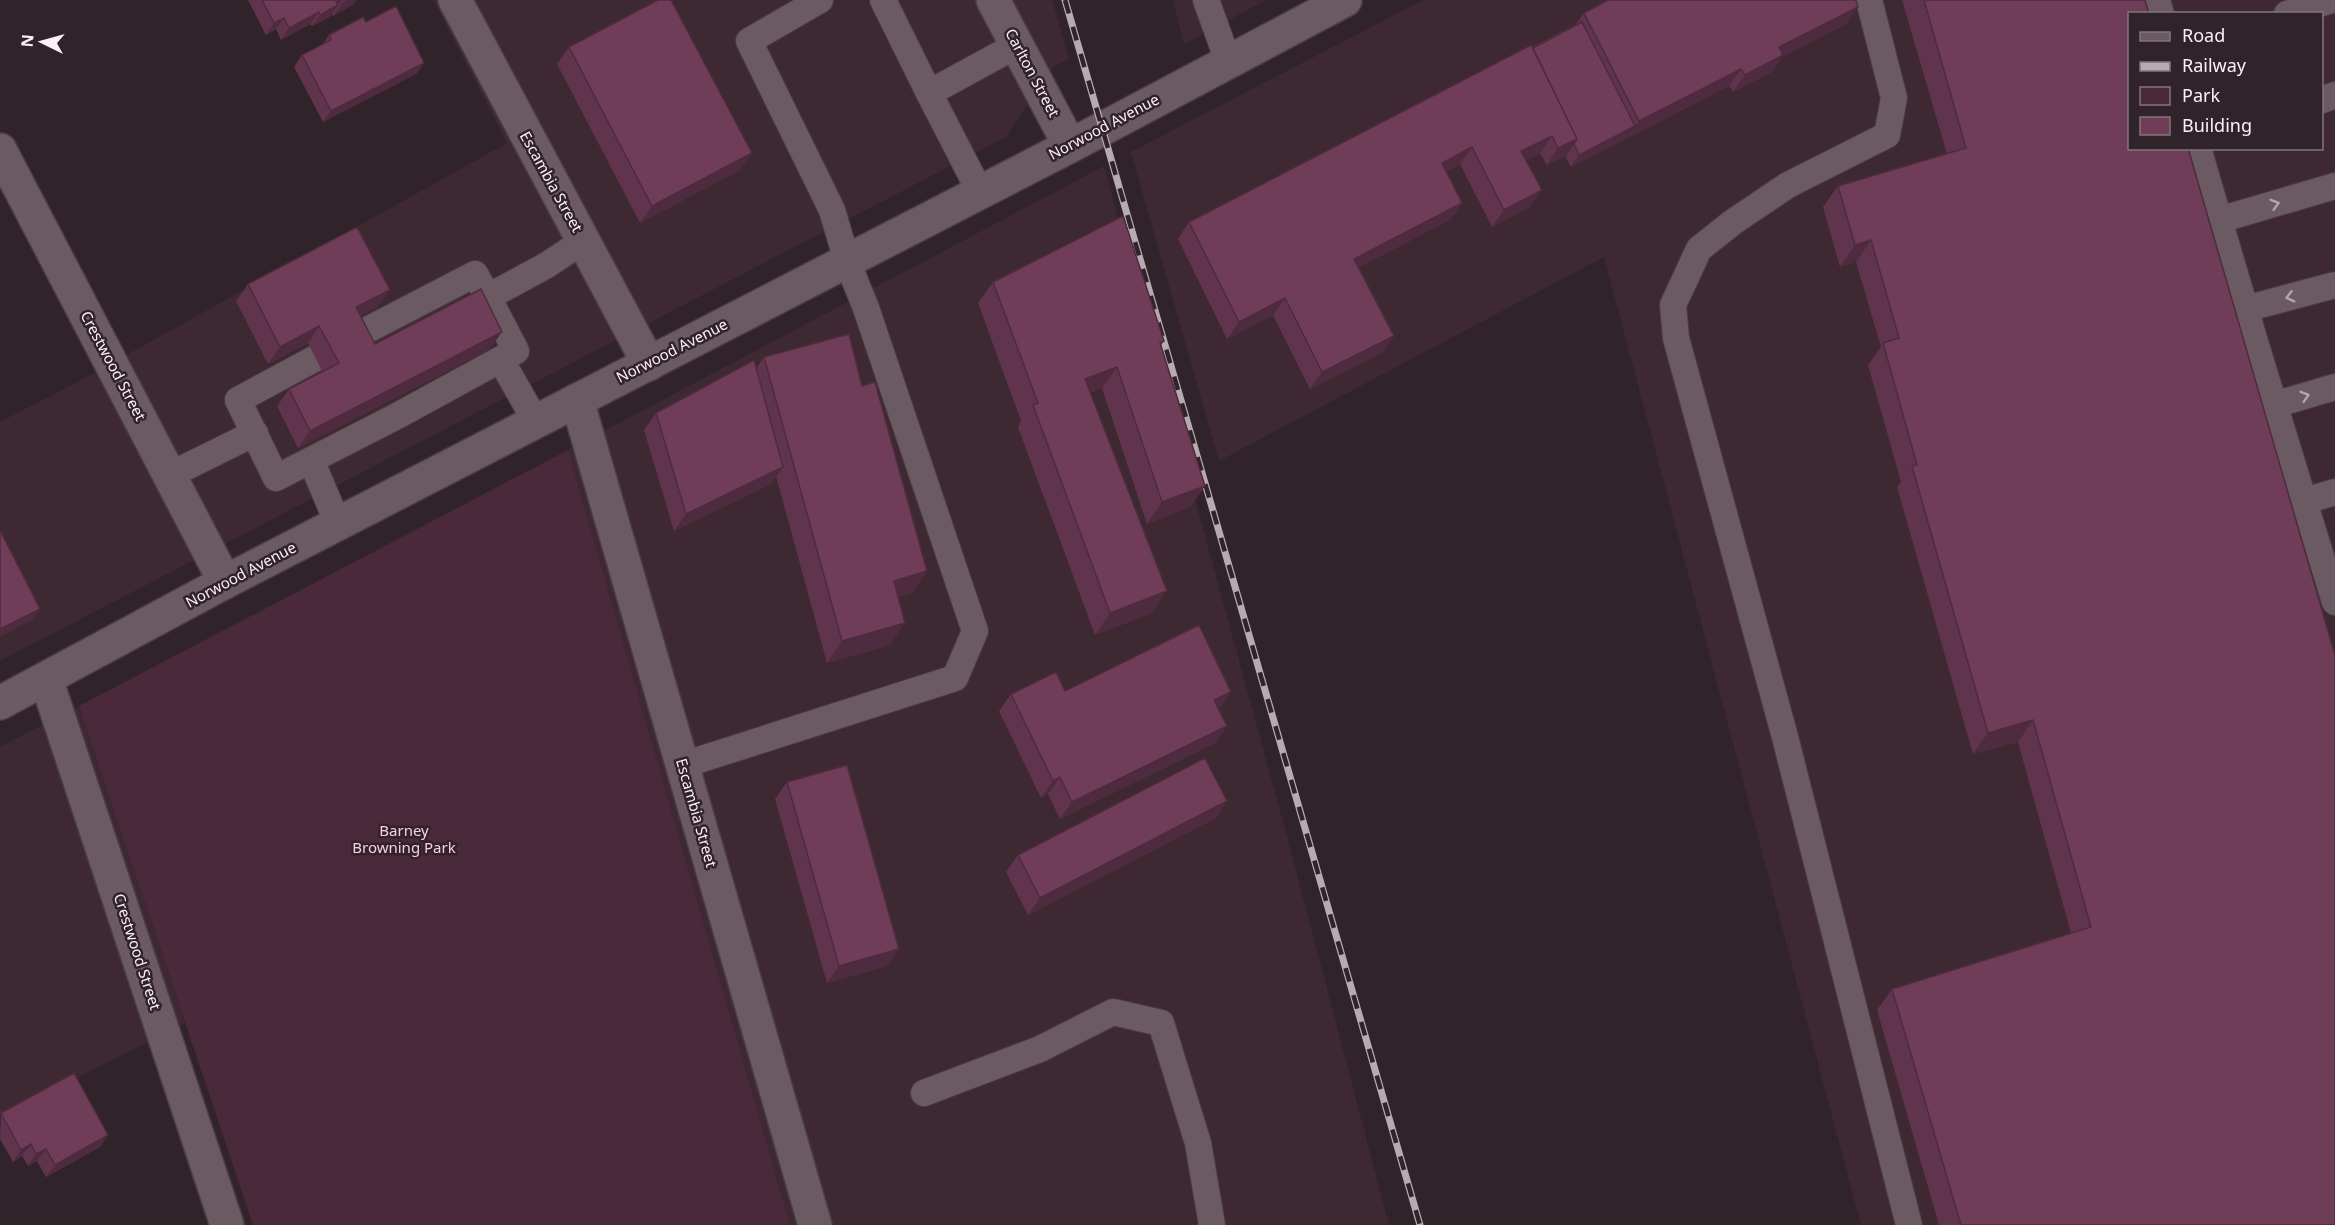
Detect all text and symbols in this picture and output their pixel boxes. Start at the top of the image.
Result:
north arrow [12,12,72,72]
legend [2128,12,2323,150]
text: Road [2182,23,2225,47]
street label: Carlton Street [1001,25,1065,121]
text: N [16,33,39,48]
text: Railway [2182,53,2247,77]
text: Park [2182,83,2220,107]
street label: Norwood Avenue [1045,89,1162,164]
text: Building [2182,113,2252,137]
street label: Escambia Street [516,127,588,236]
one-way arrow [2269,199,2280,211]
one-way arrow [2285,289,2295,302]
street label: Crestwood Street [77,307,151,424]
street label: Norwood Avenue [612,313,731,387]
one-way arrow [2299,391,2310,403]
street label: Norwood Avenue [182,537,299,612]
street label: Escambia Street [672,756,722,870]
park label: Barney Browning Park [352,820,456,857]
street label: Crestwood Street [110,891,166,1013]

